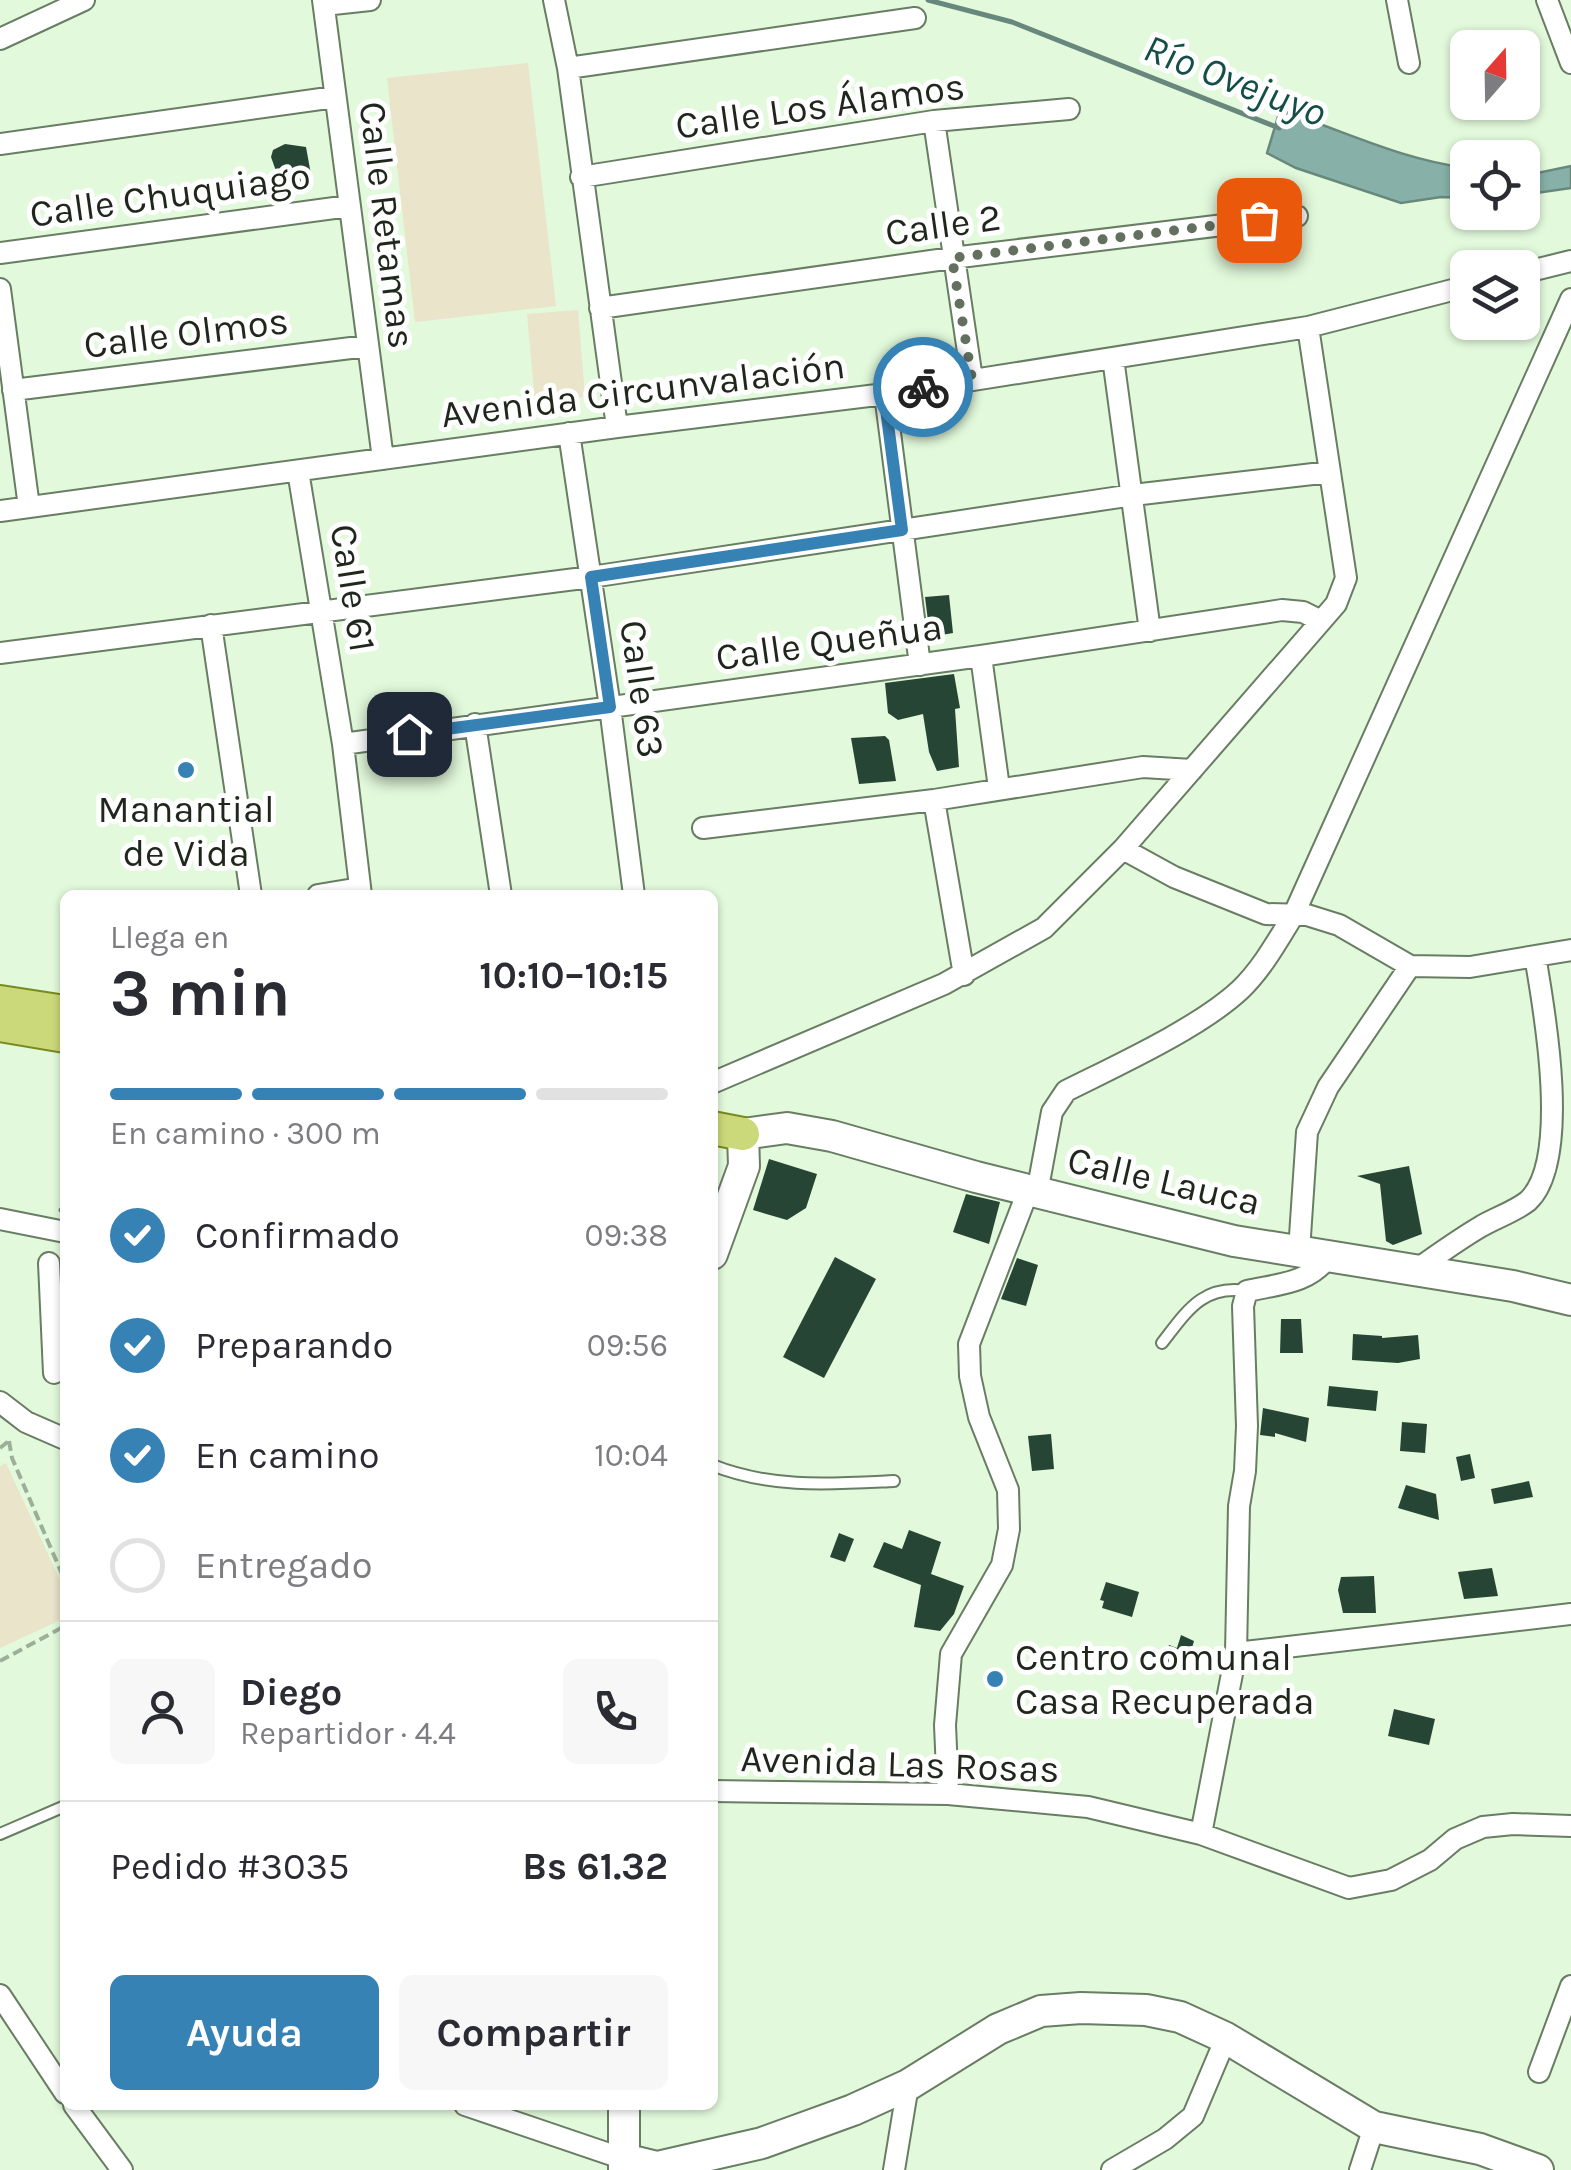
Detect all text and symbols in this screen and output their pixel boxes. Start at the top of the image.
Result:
water label: Río Ovejuyo [1137,24,1333,136]
north arrow [1450,30,1540,120]
map controls [1450,30,1540,340]
street label: Calle Los Álamos [673,62,967,149]
street label: Calle Retamas [350,99,424,351]
button: locate [1450,140,1540,230]
street label: Calle Chuquiago [27,153,313,237]
pin [1217,178,1302,263]
icon: bag [1232,193,1287,248]
street label: Calle 2 [882,195,1004,255]
button: layers [1450,250,1540,340]
street label: Calle Olmos [81,298,291,368]
courier [873,337,973,437]
street label: Avenida Circunvalación [439,343,847,437]
icon: bike [896,360,951,415]
street label: Calle 61 [321,521,385,655]
street label: Calle Queñua [713,604,945,680]
street label: Calle 63 [610,617,674,761]
pin [367,692,452,777]
icon: home [382,707,437,762]
marker: Manantial de Vida [175,759,197,781]
place label: Manantial de Vida [97,787,275,876]
text: Llega en [110,919,229,956]
text: 10:10–10:15 [479,953,668,998]
text: 3 min [110,955,290,1031]
text: En camino · 300 m [110,1115,381,1152]
street label: Calle Lauca [1063,1137,1265,1225]
icon: check [110,1208,165,1263]
text: Confirmado [195,1213,400,1258]
text: 09:38 [585,1217,668,1254]
icon: check [110,1318,165,1373]
text: Preparando [195,1323,393,1368]
text: 09:56 [587,1327,668,1364]
icon: check [110,1428,165,1483]
text: En camino [195,1433,379,1478]
text: 10:04 [594,1437,668,1474]
text: Entregado [195,1543,372,1588]
place label: Centro comunal Casa Recuperada [1015,1635,1314,1724]
button: person [110,1659,215,1764]
button: phone [563,1659,668,1764]
marker: Centro comunal Casa Recuperada [984,1668,1006,1690]
text: Diego [240,1670,342,1715]
text: Repartidor · 4.4 [240,1715,456,1752]
street label: Avenida Las Rosas [740,1736,1060,1792]
text: Pedido #3035 [110,1844,349,1889]
text: Bs 61.32 [522,1844,668,1889]
button: Ayuda [110,1975,379,2090]
button: Compartir [399,1975,668,2090]

